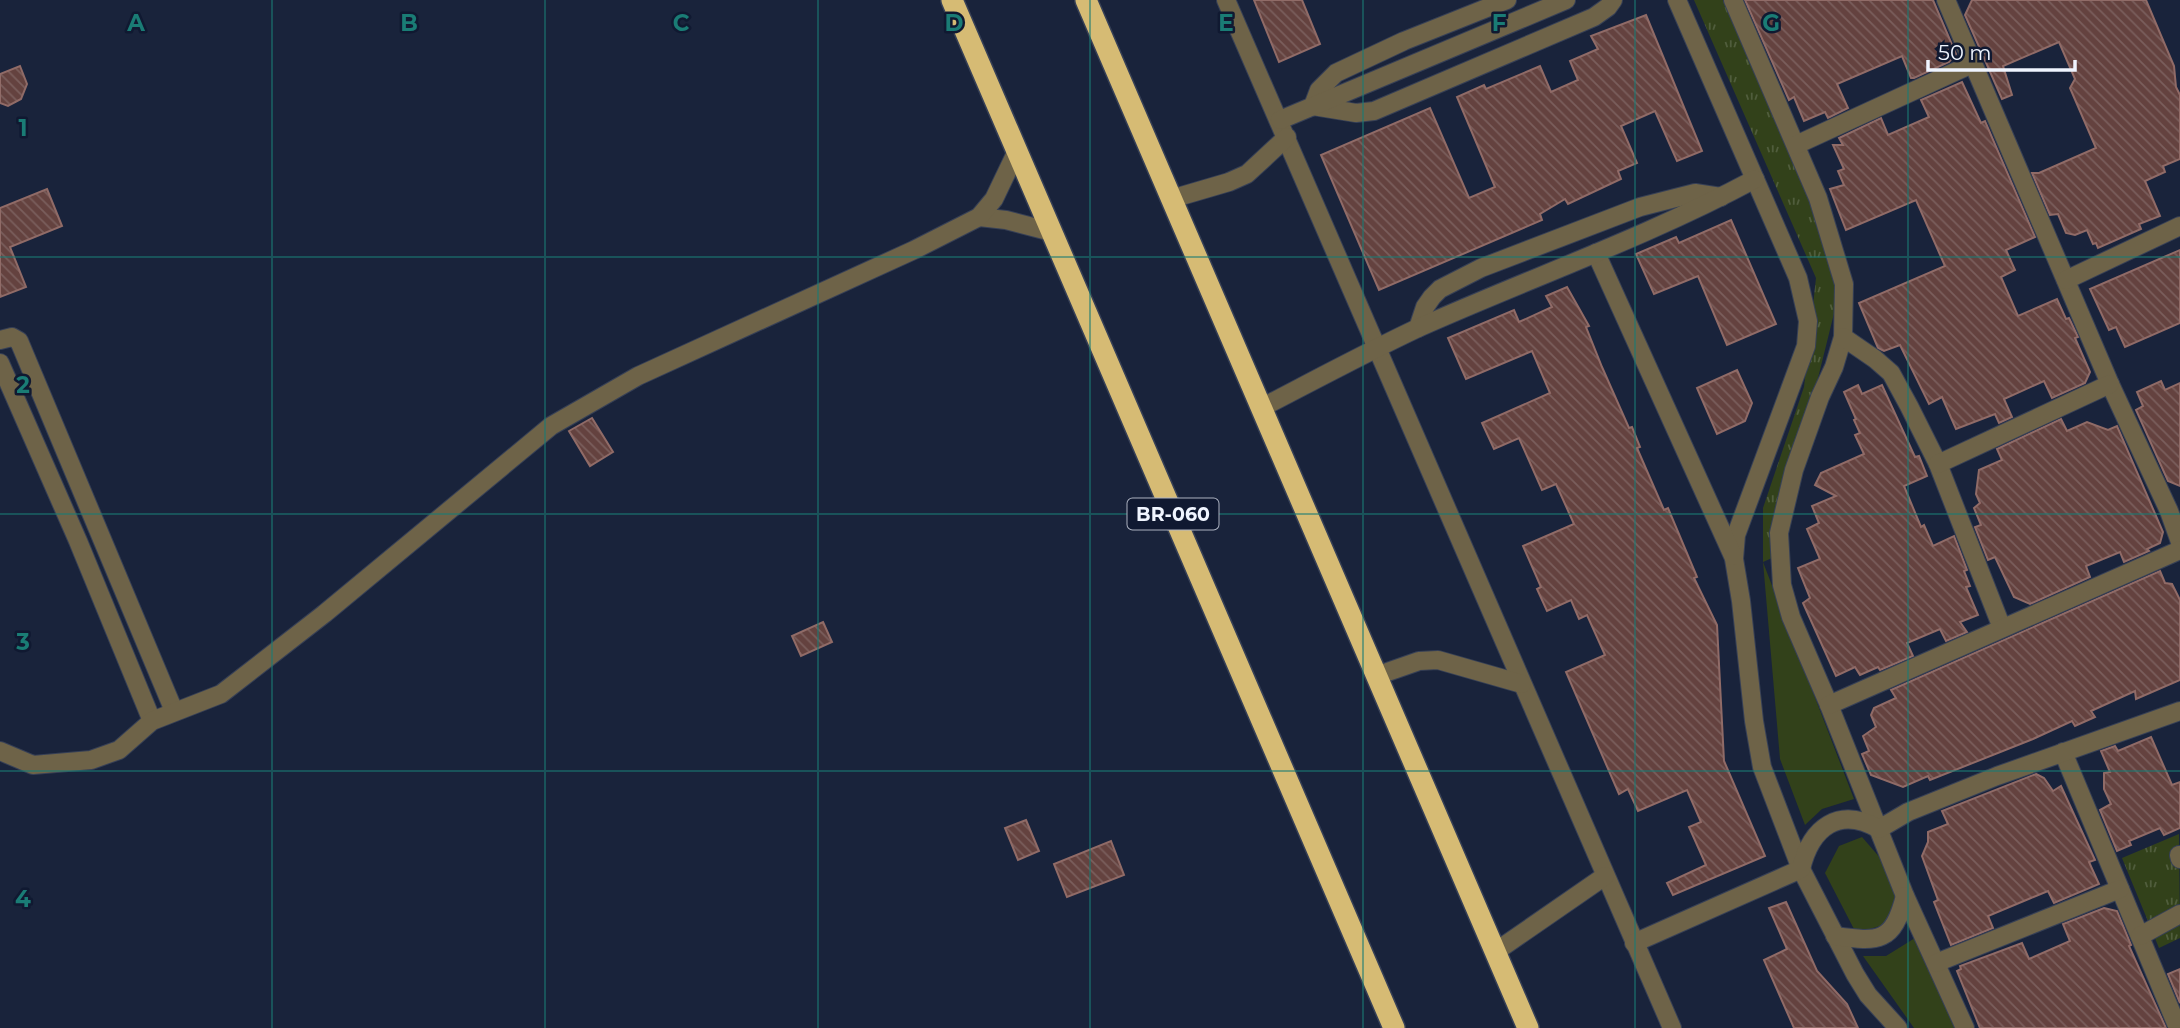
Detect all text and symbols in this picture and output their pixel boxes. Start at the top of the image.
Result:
text: A [126,9,145,37]
text: B [400,9,418,37]
text: C [673,9,690,37]
text: D [945,9,964,37]
text: E [1218,9,1234,37]
text: F [1492,9,1507,37]
text: G [1762,9,1780,37]
scale bar [1928,28,2075,72]
text: 50 m [1938,40,1992,65]
text: 1 [18,114,28,142]
text: 2 [16,371,30,399]
road number: BR-060 [1128,499,1218,530]
text: 3 [15,628,30,656]
text: 4 [15,885,31,913]

